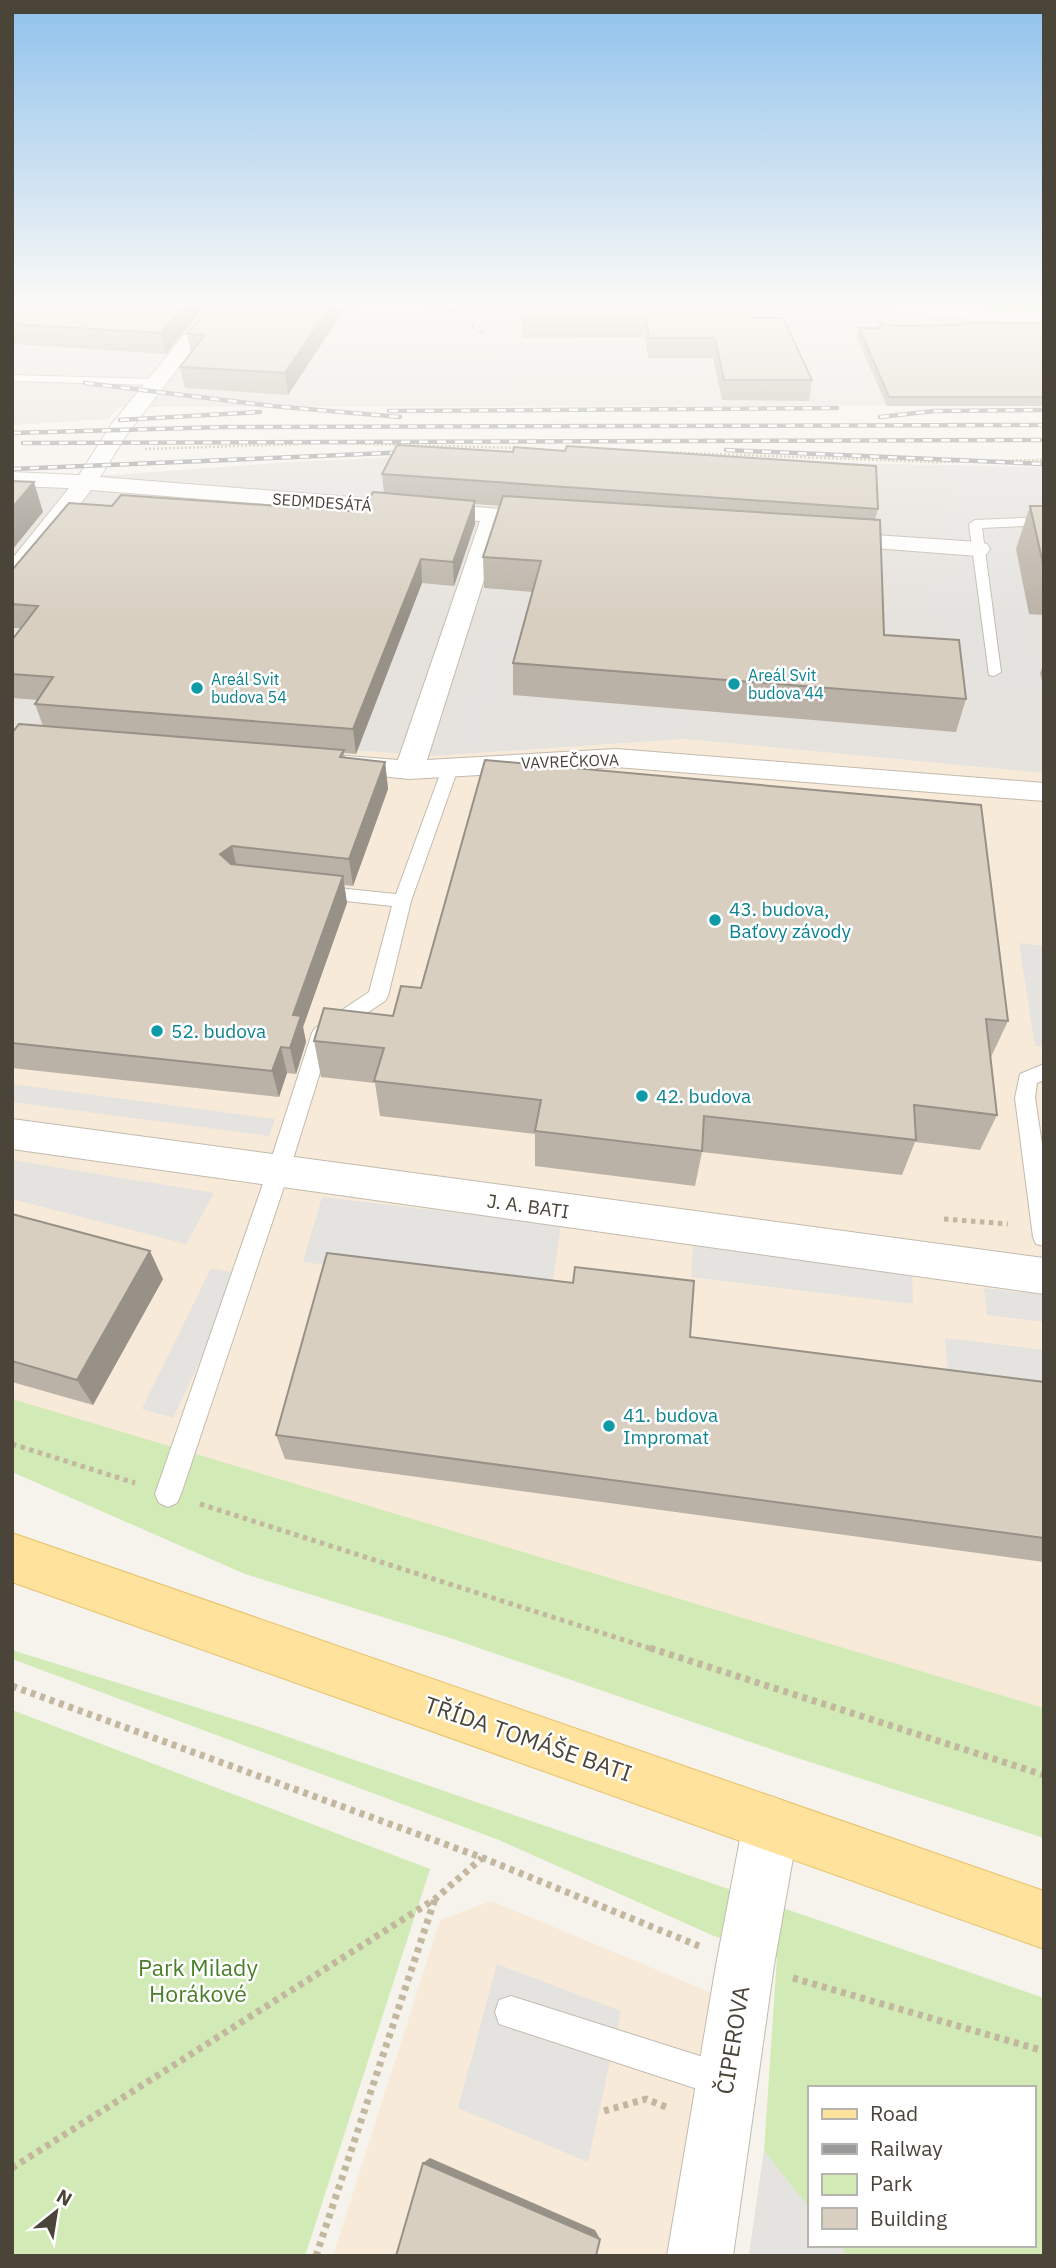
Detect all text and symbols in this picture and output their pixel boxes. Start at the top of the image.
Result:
street label: SEDMDESÁTÁ [272,488,372,515]
place label: Areál Svit budova 44 [748,665,824,703]
place label: Areál Svit budova 54 [211,669,287,707]
marker: Areál Svit budova 44 [726,676,742,692]
marker: Areál Svit budova 54 [189,680,205,696]
street label: VAVREČKOVA [521,748,619,773]
place label: 43. budova, Baťovy závody [729,897,852,943]
marker: 43. budova, Baťovy závody [707,912,723,928]
place label: 52. budova [171,1019,266,1043]
marker: 52. budova [149,1023,165,1039]
place label: 42. budova [656,1084,751,1108]
marker: 42. budova [634,1088,650,1104]
street label: J. A. BATI [485,1188,571,1224]
place label: 41. budova Impromat [623,1403,718,1449]
marker: 41. budova Impromat [601,1418,617,1434]
street label: TŘÍDA TOMÁŠE BATI [421,1689,636,1788]
park label: Park Milady Horákové [138,1952,258,2008]
street label: ČIPEROVA [709,1983,755,2096]
legend [808,2086,1035,2247]
text: Road [870,2099,918,2127]
text: Railway [870,2134,943,2162]
text: Park [870,2169,913,2197]
north arrow [21,2177,91,2247]
text: N [53,2183,76,2211]
text: Building [870,2204,947,2232]

